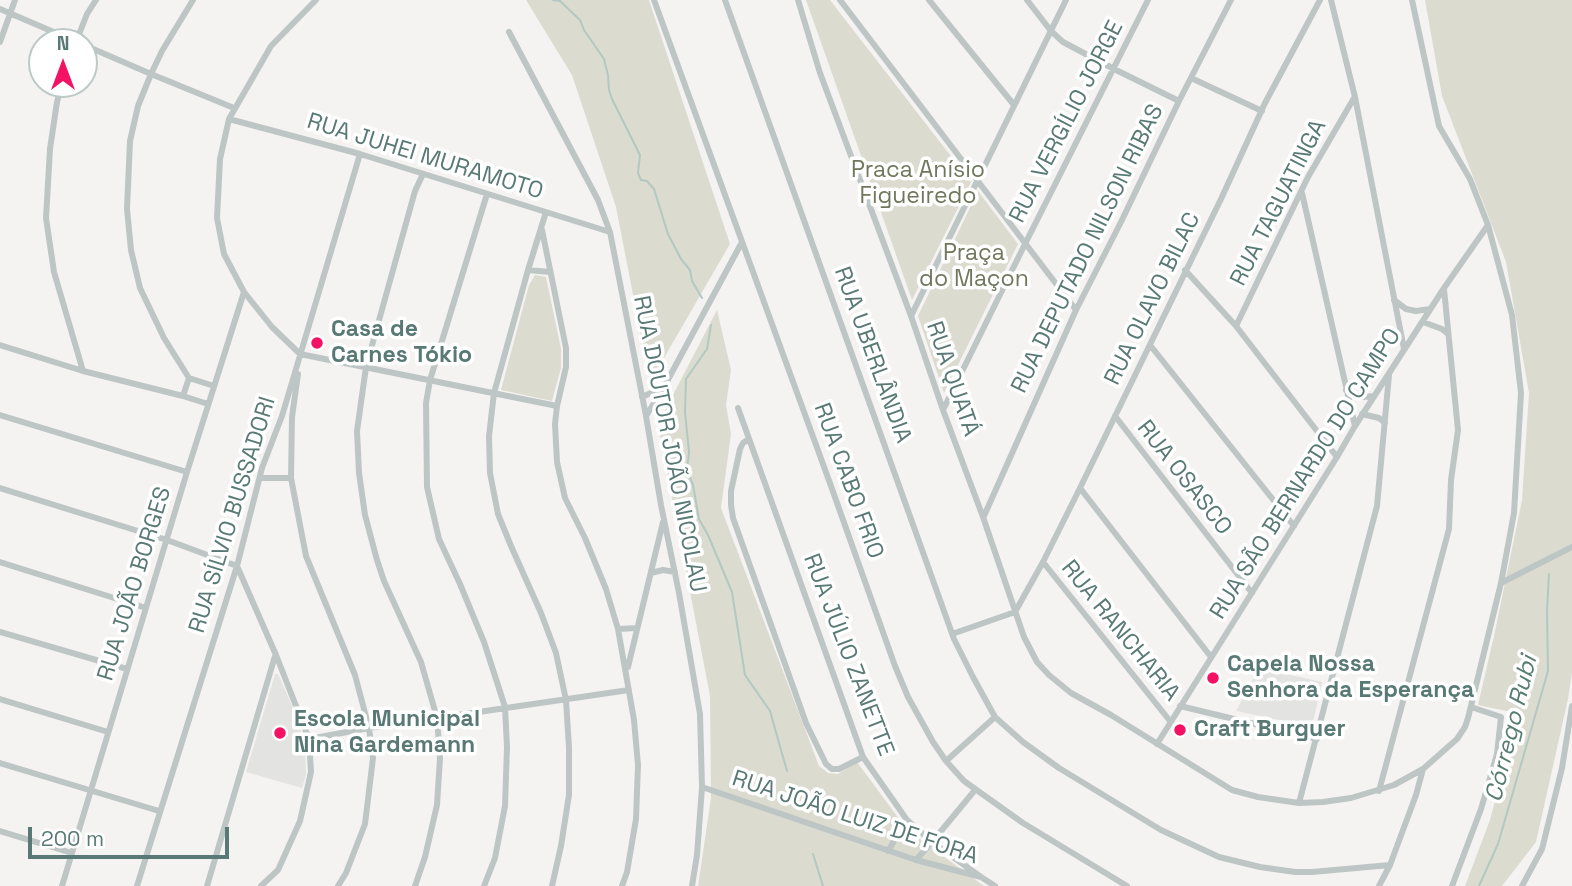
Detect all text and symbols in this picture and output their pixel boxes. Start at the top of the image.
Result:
street label: RUA VERGÍLIO JORGE [1004,16,1130,228]
north arrow [28,28,98,98]
text: N [57,31,69,56]
street label: RUA DEPUTADO NILSON RIBAS [1006,100,1170,398]
street label: RUA JUHEI MURAMOTO [304,108,546,206]
street label: RUA TAGUATINGA [1225,115,1333,291]
park label: Praca Anísio Figueiredo [851,157,985,211]
street label: RUA OLAVO BILAC [1099,208,1207,390]
park label: Praça do Maçon [919,240,1029,294]
street label: RUA UBERLÂNDIA [827,263,917,447]
street label: RUA DOUTOR JOÃO NICOLAU [627,293,711,595]
place label: Casa de Carnes Tókio [331,316,472,370]
street label: RUA QUATÁ [920,318,984,440]
street label: RUA SÃO BERNARDO DO CAMPO [1205,323,1407,625]
marker: Casa de Carnes Tókio [309,335,325,351]
street label: RUA SÍLVIO BUSSADORI [184,394,282,636]
street label: RUA CABO FRIO [807,399,889,563]
street label: RUA OSASCO [1131,415,1237,541]
street label: RUA JOÃO BORGES [92,484,178,684]
street label: RUA JÚLIO ZANETTE [797,550,899,760]
street label: RUA RANCHARIA [1055,555,1185,707]
place label: Capela Nossa Senhora da Esperança [1227,651,1474,705]
water label: Córrego Rubi [1480,653,1544,805]
marker: Capela Nossa Senhora da Esperança [1205,670,1221,686]
place label: Escola Municipal Nina Gardemann [294,706,480,760]
place label: Craft Burguer [1194,716,1346,744]
marker: Craft Burguer [1172,722,1188,738]
marker: Escola Municipal Nina Gardemann [272,725,288,741]
street label: RUA JOÃO LUIZ DE FORA [728,765,982,871]
scale bar [32,812,233,856]
text: 200 m [41,825,104,852]

